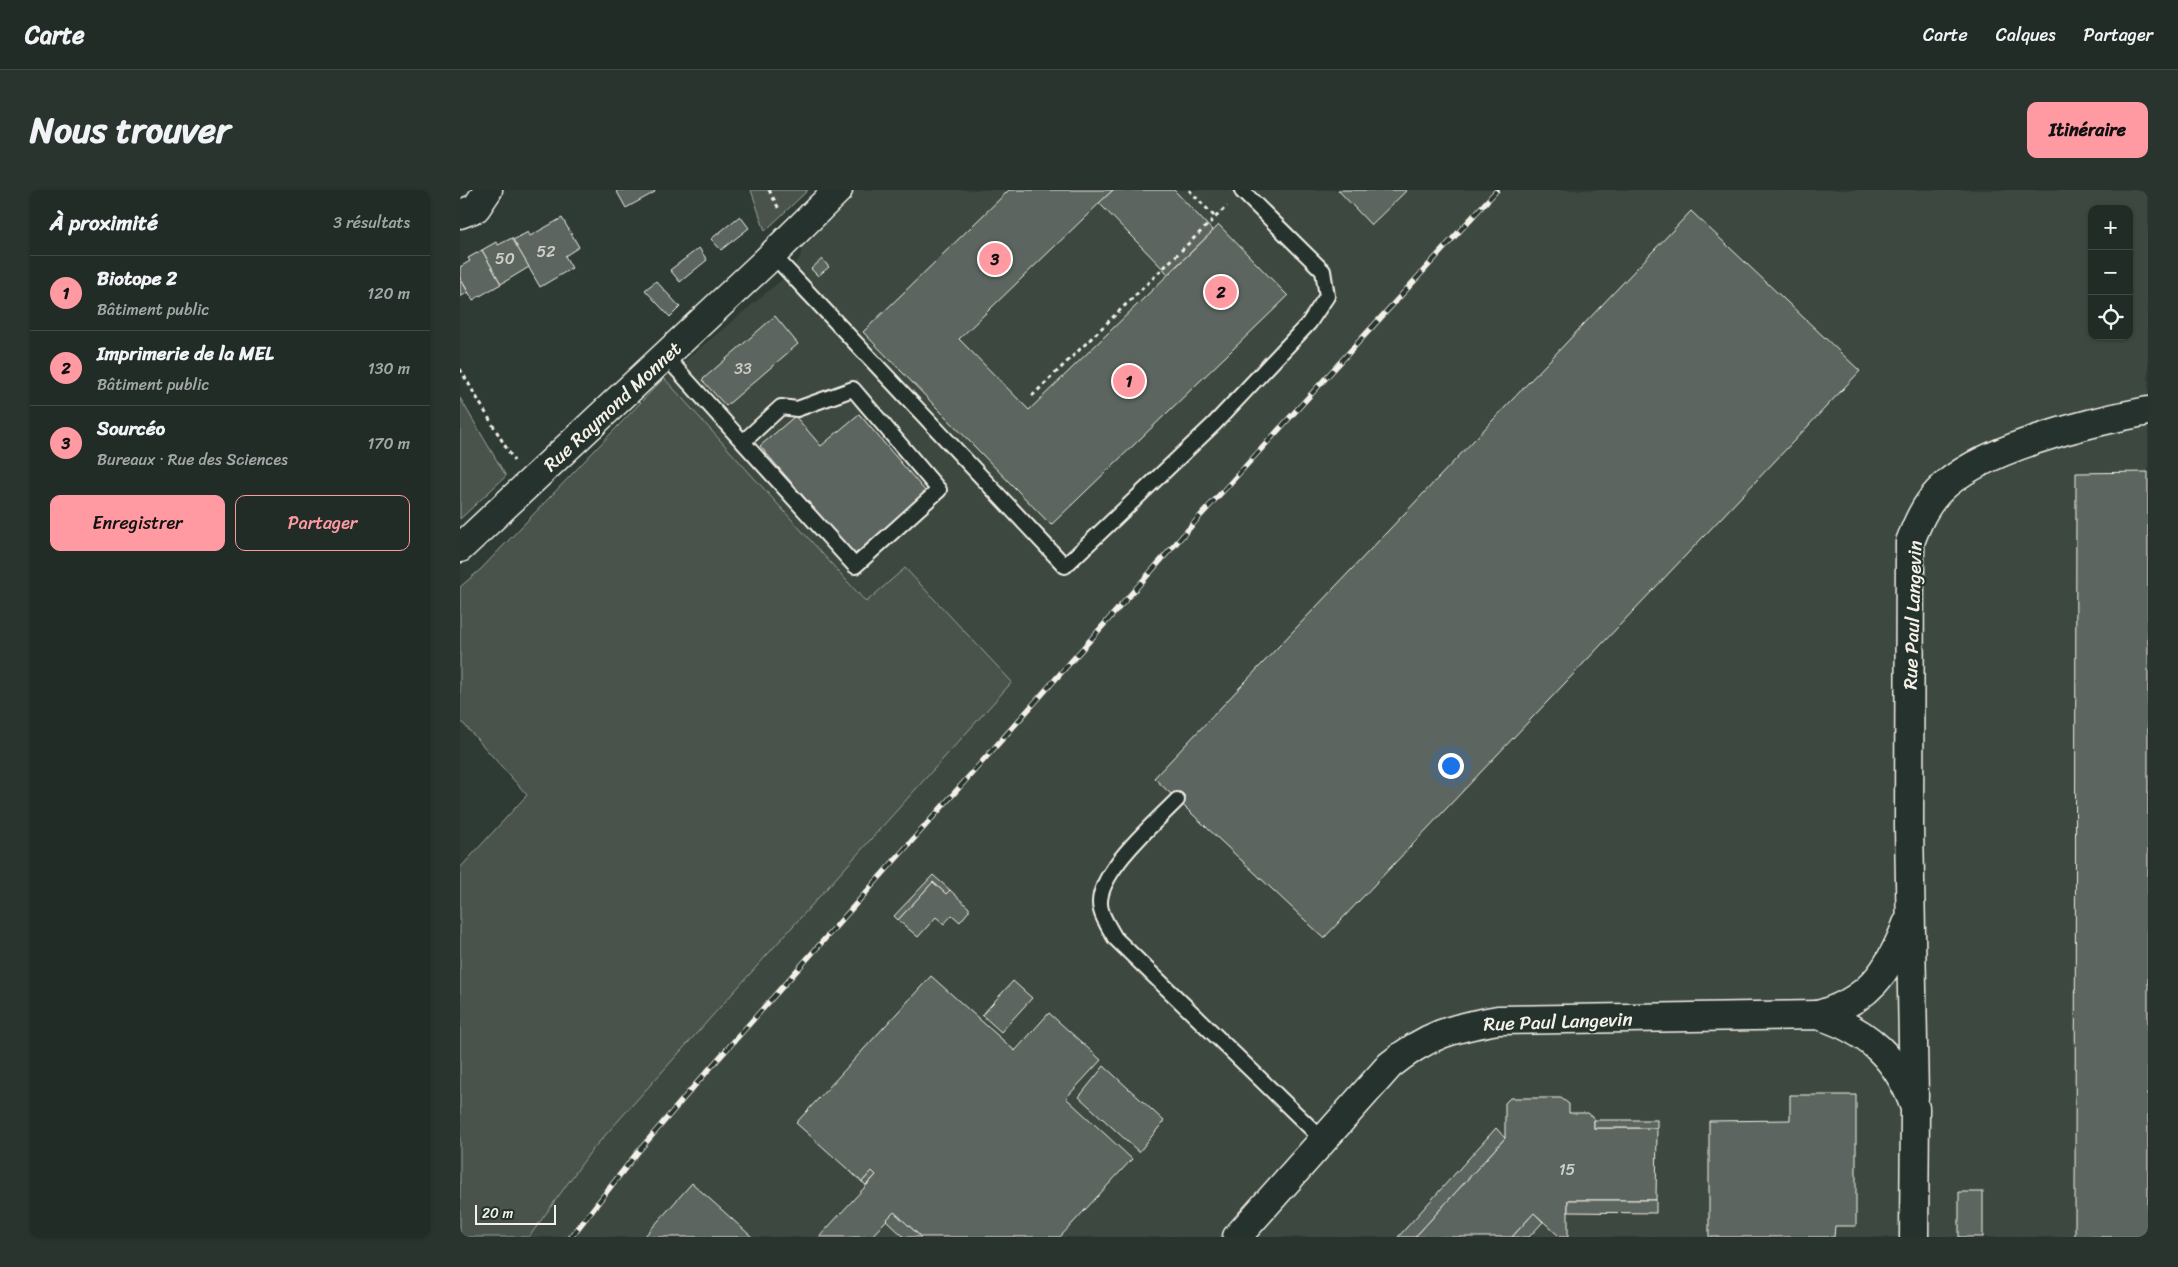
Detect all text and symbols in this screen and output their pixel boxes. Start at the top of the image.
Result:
text: Carte [25,14,85,56]
text: Carte [1923,19,1968,51]
text: Calques [1996,19,2056,51]
text: Partager [2084,19,2153,51]
text: Nous trouver [30,99,230,161]
button: Itinéraire [2027,102,2148,158]
text: À proximité [50,204,158,242]
map controls [2088,205,2133,340]
button: + [2088,205,2133,250]
text: 3 résultats [333,208,410,237]
house number: 52 [536,237,556,266]
pin: 3 [979,240,1011,278]
house number: 50 [495,244,515,273]
button: − [2088,250,2133,295]
text: Biotope 2 [97,262,177,295]
pin: 2 [1205,273,1237,311]
text: 1 [63,279,69,308]
text: 120 m [367,279,410,308]
text: Bâtiment public [97,295,209,324]
button: locate [2088,295,2133,340]
street label: Rue Raymond Monnet [535,333,689,480]
text: Imprimerie de la MEL [97,337,274,370]
text: 2 [61,354,71,383]
text: 130 m [368,354,410,383]
house number: 33 [734,354,752,383]
pin: 1 [1113,362,1145,400]
text: Bâtiment public [97,370,209,399]
text: Sourcéo [97,412,165,445]
text: 3 [62,429,70,458]
text: 170 m [367,429,410,458]
text: Bureaux · Rue des Sciences [97,445,288,474]
button: Enregistrer [50,495,225,551]
button: Partager [235,495,410,551]
street label: Rue Paul Langevin [1893,540,1932,690]
your location [1438,753,1464,779]
street label: Rue Paul Langevin [1483,1002,1633,1041]
house number: 15 [1559,1155,1576,1184]
text: 20 m [482,1201,513,1226]
scale bar [475,1202,556,1225]

